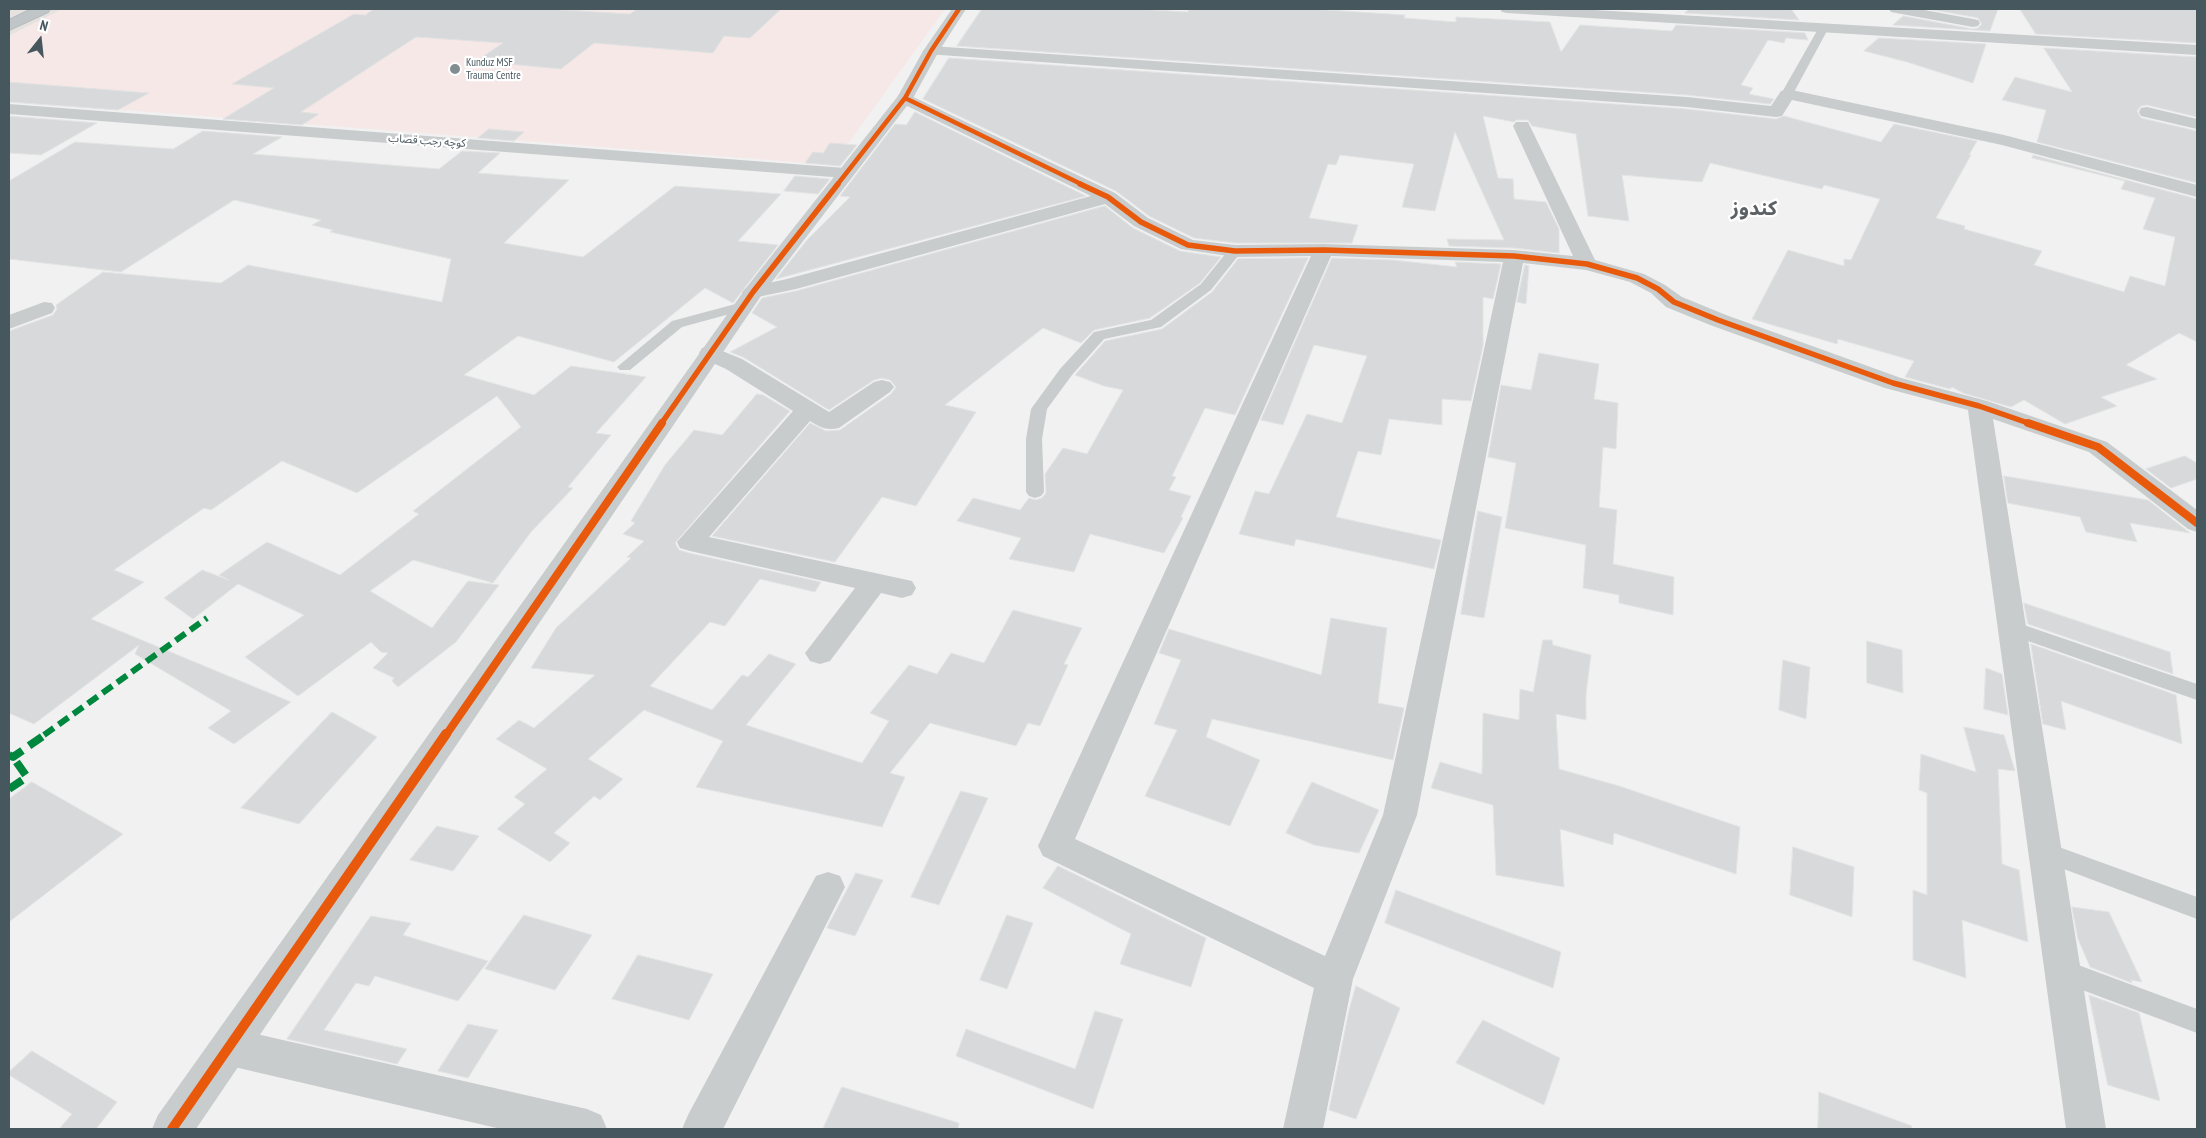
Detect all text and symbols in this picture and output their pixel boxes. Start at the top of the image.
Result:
north arrow [15,15,65,65]
text: N [38,16,50,35]
place label: Kunduz MSF Trauma Centre [466,56,521,82]
marker: Kunduz MSF Trauma Centre [448,62,462,76]
street label: کوچه رجب قصاب [388,132,466,150]
district label: کندوز [1731,197,1777,221]

